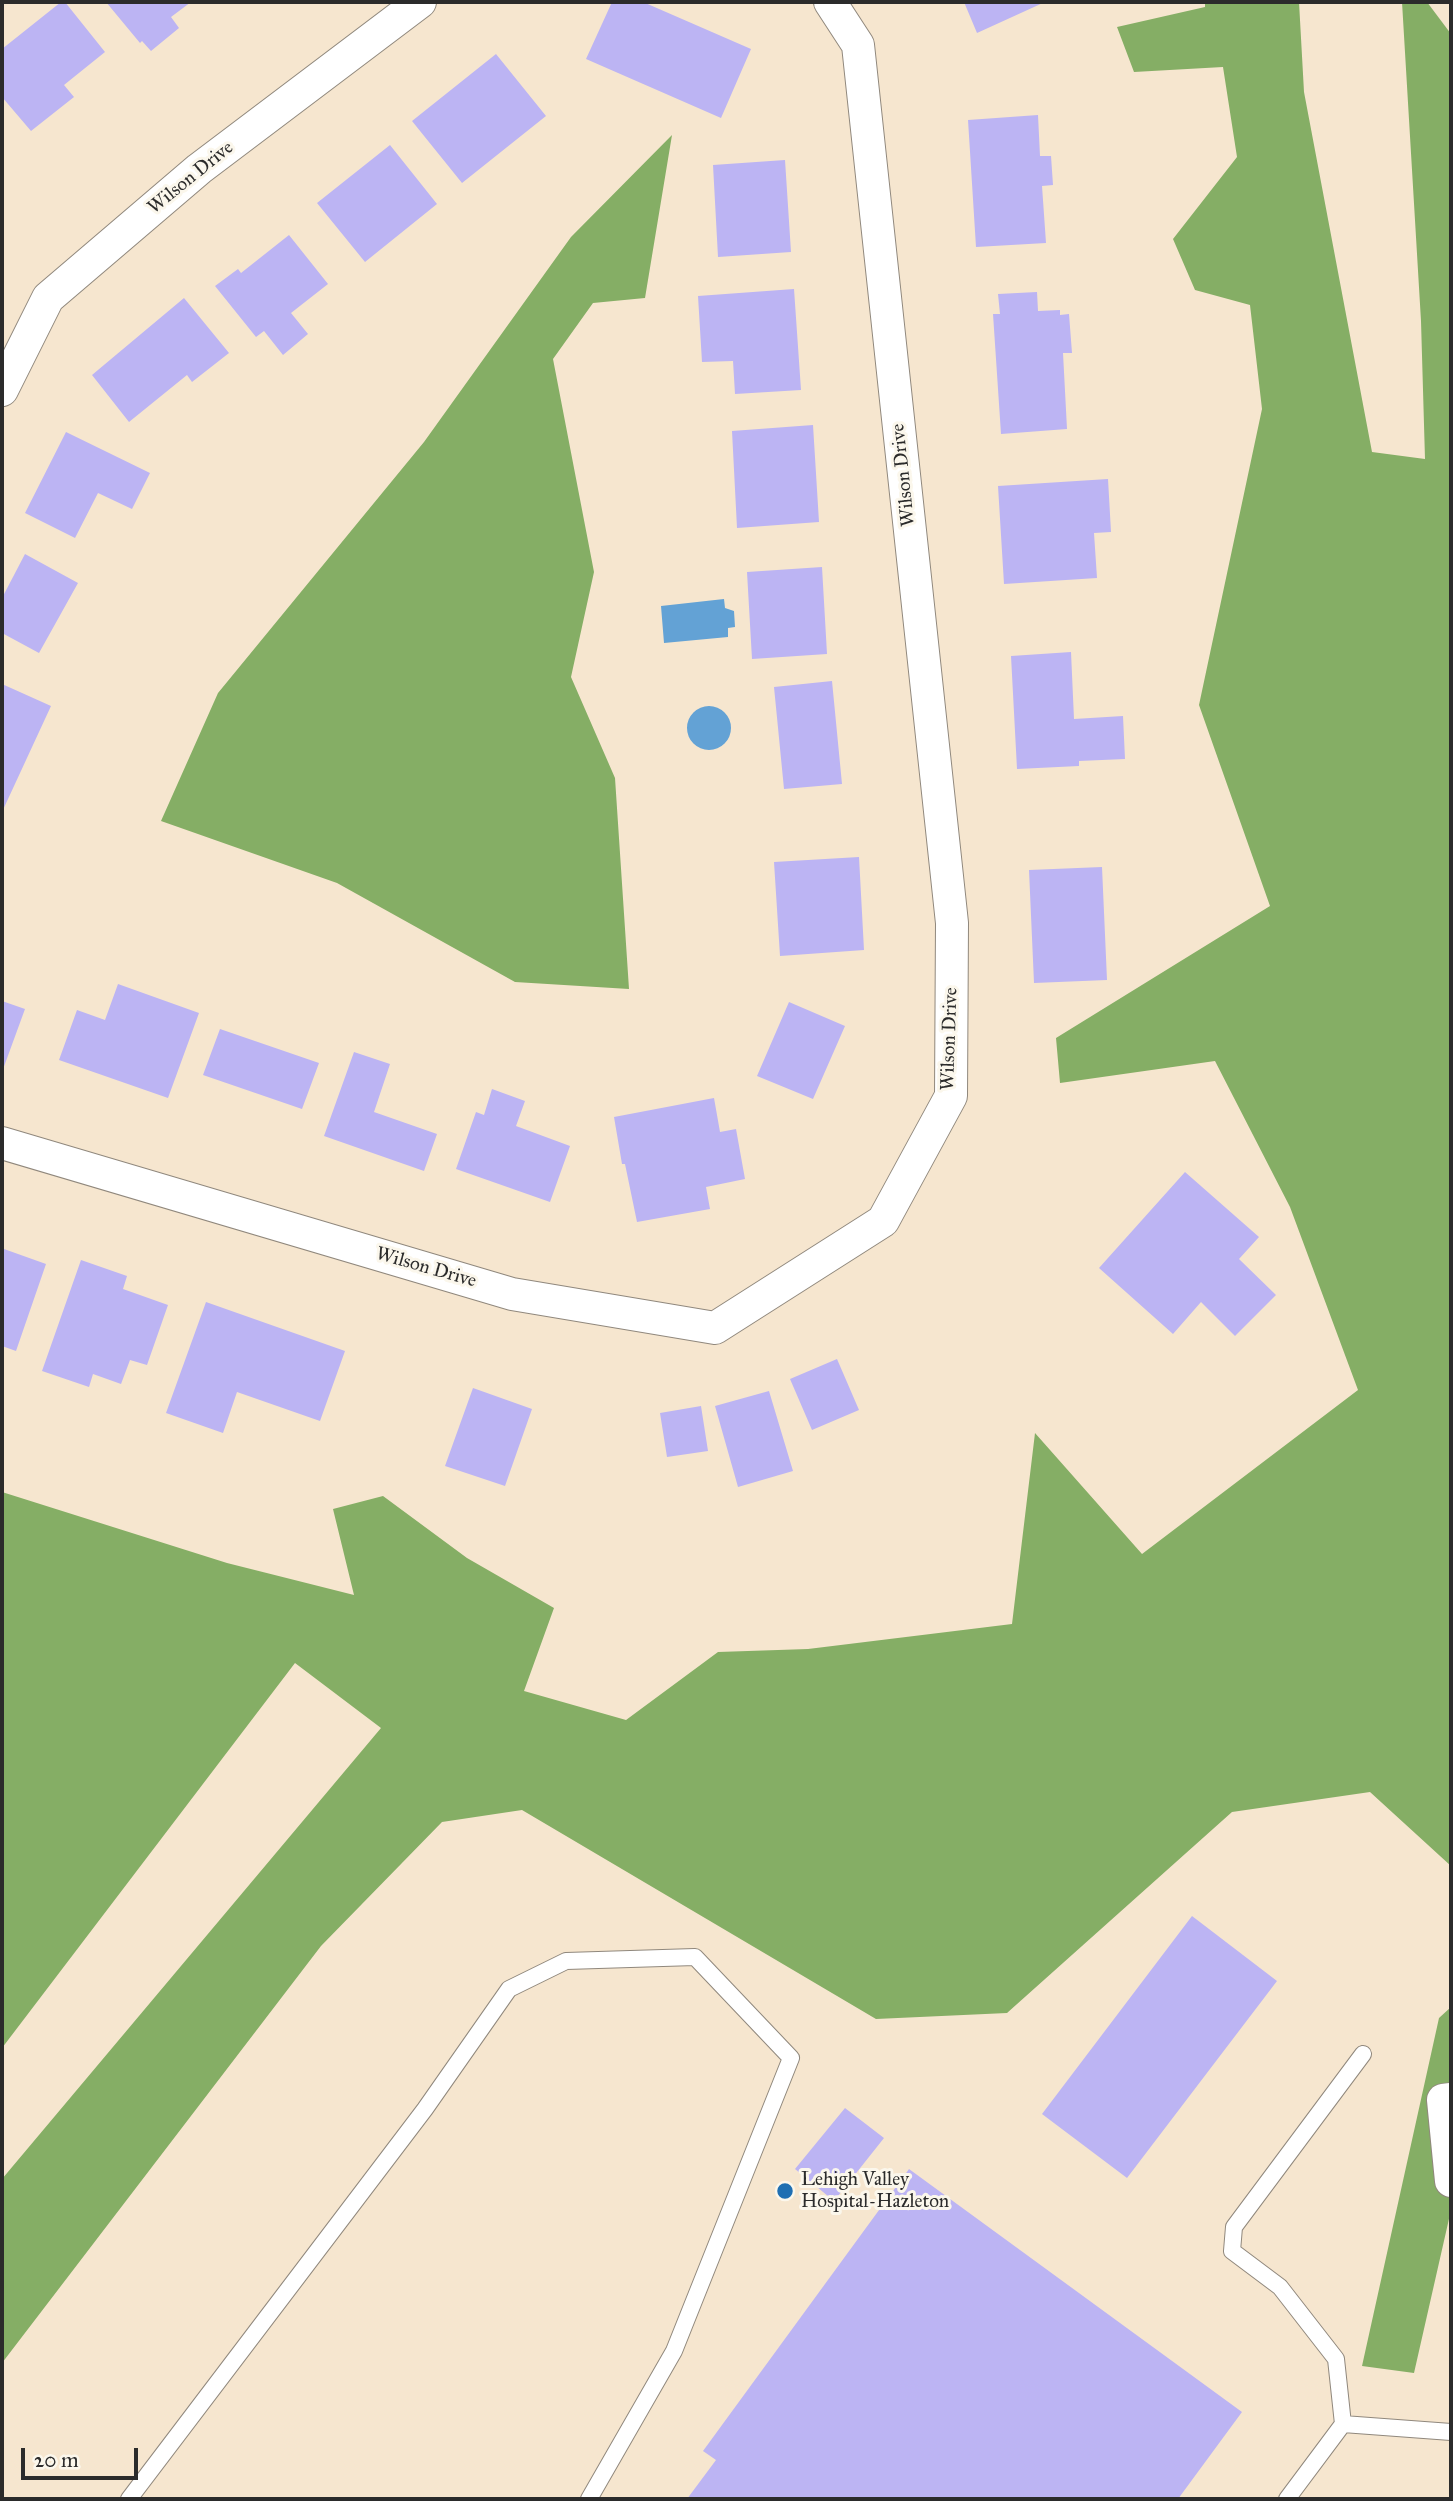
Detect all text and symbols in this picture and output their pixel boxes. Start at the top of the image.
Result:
street label: Wilson Drive [144,137,238,219]
street label: Wilson Drive [887,422,921,528]
street label: Wilson Drive [937,987,963,1091]
street label: Wilson Drive [373,1243,479,1293]
place label: Lehigh Valley Hospital-Hazleton [801,2169,949,2213]
marker: Lehigh Valley Hospital-Hazleton [775,2181,795,2201]
scale bar [24,2434,142,2478]
text: 20 m [34,2447,79,2473]

